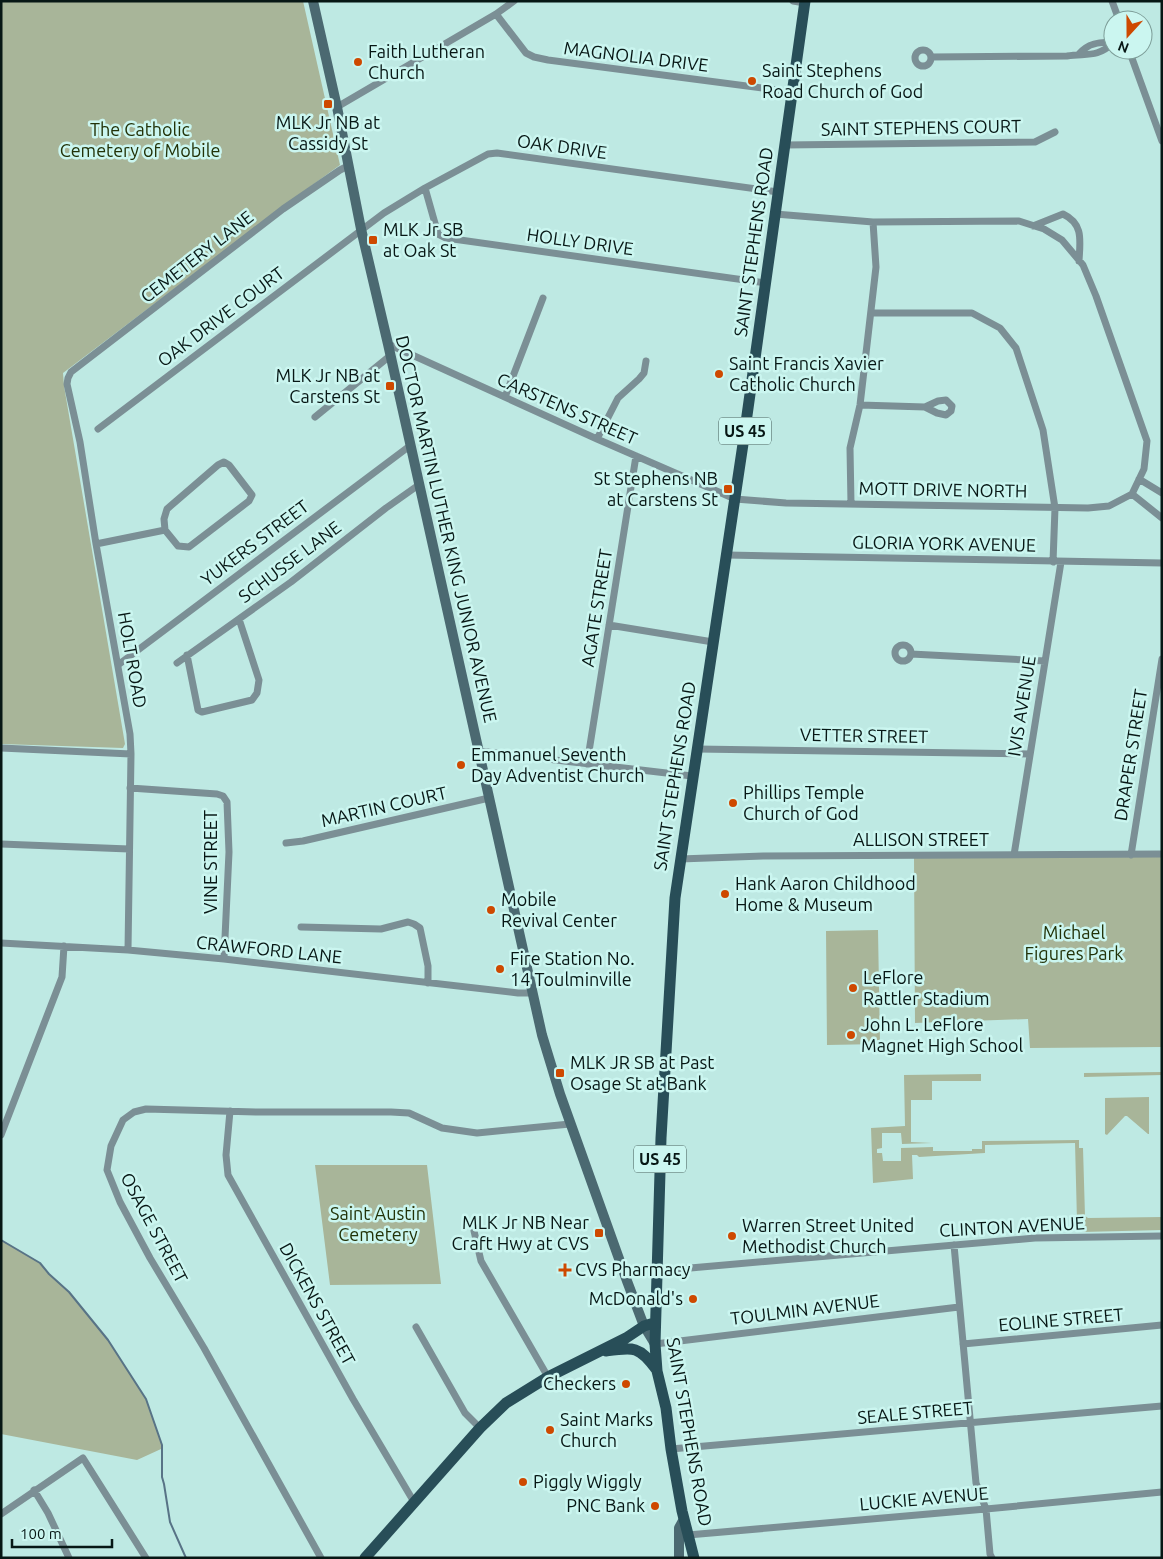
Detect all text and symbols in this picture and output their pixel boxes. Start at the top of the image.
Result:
north arrow [1103,10,1153,60]
street label: MAGNOLIA DRIVE [563,37,710,75]
text: N [1116,38,1131,56]
place label: Faith Lutheran Church [368,41,485,82]
marker: Faith Lutheran Church [352,56,364,68]
place label: Saint Stephens Road Church of God [762,60,923,101]
marker: Saint Stephens Road Church of God [746,75,758,87]
marker: MLK Jr NB at Cassidy St [322,98,334,110]
place label: MLK Jr NB at Cassidy St [276,112,380,153]
street label: SAINT STEPHENS COURT [821,115,1021,139]
park label: The Catholic Cemetery of Mobile [60,119,220,160]
street label: OAK DRIVE [516,130,608,162]
street label: SAINT STEPHENS ROAD [730,146,776,338]
street label: CEMETERY LANE [136,206,256,306]
place label: MLK Jr SB at Oak St [383,219,464,260]
street label: HOLLY DRIVE [525,224,635,258]
marker: MLK Jr SB at Oak St [367,234,379,246]
street label: OAK DRIVE COURT [153,262,288,370]
street label: DOCTOR MARTIN LUTHER KING JUNIOR AVENUE [393,333,501,724]
place label: Saint Francis Xavier Catholic Church [729,353,884,394]
place label: MLK Jr NB at Carstens St [276,365,380,406]
street label: CARSTENS STREET [494,368,641,448]
marker: Saint Francis Xavier Catholic Church [713,368,725,380]
marker: MLK Jr NB at Carstens St [384,380,396,392]
road number: US 45 [719,418,771,444]
place label: St Stephens NB at Carstens St [594,468,718,509]
street label: MOTT DRIVE NORTH [859,478,1028,500]
marker: St Stephens NB at Carstens St [722,483,734,495]
street label: YUKERS STREET [197,495,312,589]
street label: SCHUSSE LANE [234,516,344,606]
street label: GLORIA YORK AVENUE [852,531,1036,555]
street label: AGATE STREET [577,547,615,668]
street label: HOLT ROAD [115,610,151,710]
street label: IVIS AVENUE [1003,654,1039,758]
street label: SAINT STEPHENS ROAD [649,680,699,872]
street label: DRAPER STREET [1110,687,1150,822]
street label: VETTER STREET [800,724,928,746]
place label: Emmanuel Seventh Day Adventist Church [471,744,644,785]
marker: Emmanuel Seventh Day Adventist Church [455,759,467,771]
street label: MARTIN COURT [319,782,449,830]
place label: Phillips Temple Church of God [743,782,864,823]
marker: Phillips Temple Church of God [727,797,739,809]
street label: VINE STREET [200,810,220,914]
street label: ALLISON STREET [853,829,989,849]
place label: Hank Aaron Childhood Home & Museum [735,873,916,914]
marker: Hank Aaron Childhood Home & Museum [719,888,731,900]
place label: Mobile Revival Center [501,889,617,930]
marker: Mobile Revival Center [485,904,497,916]
park label: Michael Figures Park [1025,922,1123,963]
street label: CRAWFORD LANE [195,931,343,967]
place label: Fire Station No. 14 Toulminville [510,948,635,989]
marker: Fire Station No. 14 Toulminville [494,963,506,975]
place label: LeFlore Rattler Stadium [863,967,990,1008]
marker: LeFlore Rattler Stadium [847,982,859,994]
place label: John L. LeFlore Magnet High School [861,1014,1023,1055]
marker: John L. LeFlore Magnet High School [845,1029,857,1041]
place label: MLK JR SB at Past Osage St at Bank [570,1052,714,1093]
marker: MLK JR SB at Past Osage St at Bank [554,1067,566,1079]
road number: US 45 [634,1146,686,1172]
street label: OSAGE STREET [117,1169,192,1286]
park label: Saint Austin Cemetery [330,1203,426,1244]
place label: MLK Jr NB Near Craft Hwy at CVS [452,1212,589,1253]
street label: CLINTON AVENUE [939,1212,1085,1240]
place label: Warren Street United Methodist Church [742,1215,914,1256]
marker: MLK Jr NB Near Craft Hwy at CVS [593,1227,605,1239]
marker: Warren Street United Methodist Church [726,1230,738,1242]
street label: DICKENS STREET [276,1239,360,1368]
place label: CVS Pharmacy [575,1259,691,1279]
marker: CVS Pharmacy [559,1264,571,1276]
place label: McDonald's [589,1288,683,1308]
street label: TOULMIN AVENUE [729,1290,880,1328]
marker: McDonald's [687,1293,699,1305]
street label: EOLINE STREET [998,1304,1124,1334]
street label: SAINT STEPHENS ROAD [664,1336,716,1528]
place label: Checkers [543,1373,616,1393]
marker: Checkers [620,1378,632,1390]
street label: SEALE STREET [856,1397,973,1427]
place label: Saint Marks Church [560,1409,653,1450]
marker: Saint Marks Church [544,1424,556,1436]
place label: Piggly Wiggly [533,1471,642,1491]
marker: Piggly Wiggly [517,1476,529,1488]
street label: LUCKIE AVENUE [858,1482,989,1514]
place label: PNC Bank [566,1495,645,1515]
marker: PNC Bank [649,1500,661,1512]
scale bar [12,1516,112,1548]
text: 100 m [20,1525,62,1542]

